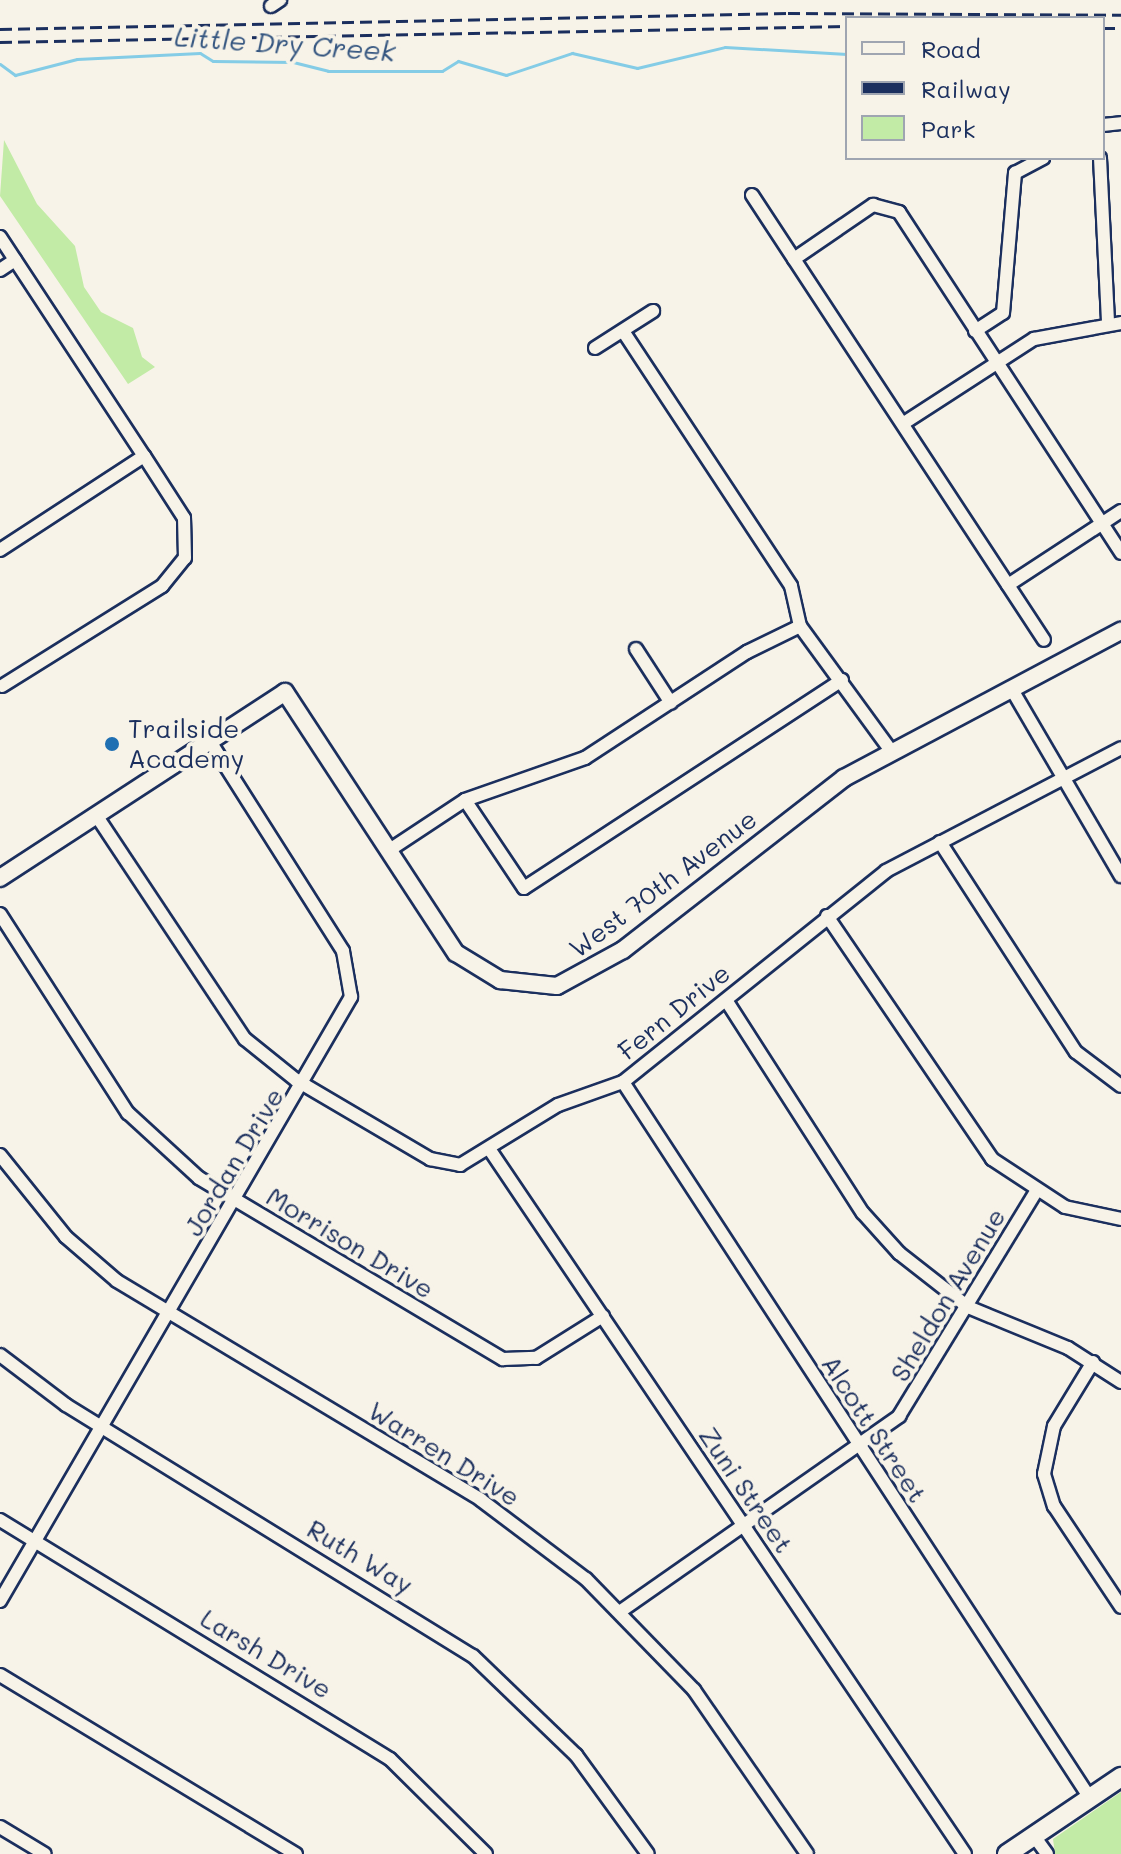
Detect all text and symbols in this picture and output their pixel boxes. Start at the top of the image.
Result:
legend [845,16,1105,160]
water label: Little Dry Creek [173,19,397,67]
text: Road [921,33,981,64]
text: Railway [921,73,1011,104]
text: Park [921,113,975,144]
place label: Trailside Academy [128,713,244,774]
marker: Trailside Academy [103,735,121,753]
street label: West 70th Avenue [563,803,763,965]
street label: Fern Drive [612,957,736,1067]
street label: Jordan Drive [178,1082,290,1242]
street label: Morrison Drive [261,1181,439,1305]
street label: Sheldon Avenue [884,1203,1012,1387]
street label: Alcott Street [815,1350,933,1508]
street label: Warren Drive [363,1395,525,1513]
street label: Zuni Street [692,1421,800,1559]
street label: Ruth Way [301,1513,419,1601]
street label: Larsh Drive [195,1603,337,1705]

